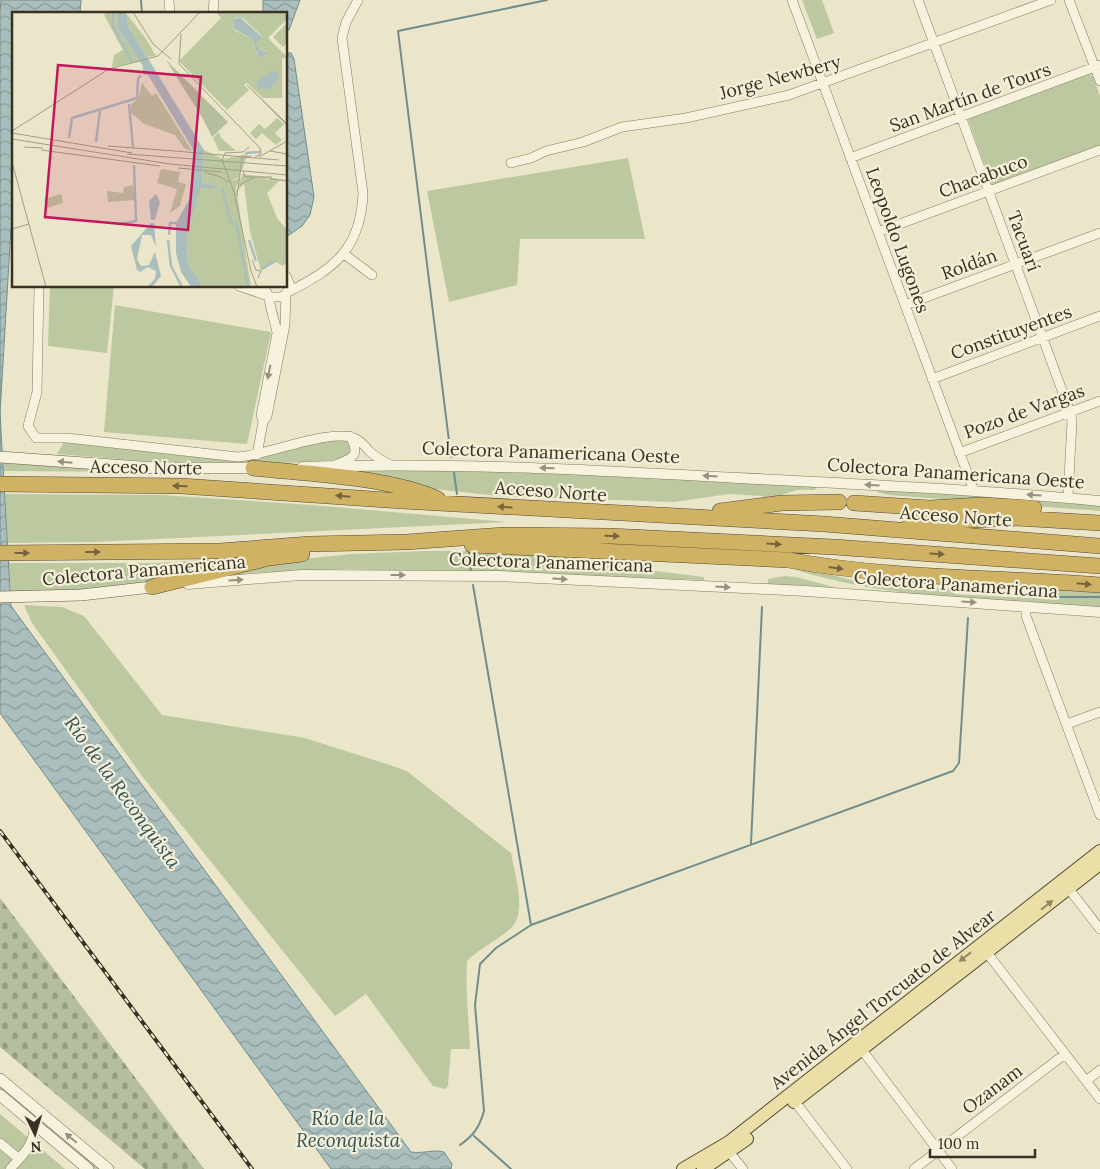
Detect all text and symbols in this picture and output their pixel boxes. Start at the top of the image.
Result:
inset map [12,12,288,288]
street label: Jorge Newbery [716,50,844,105]
street label: San Martín de Tours [886,57,1054,137]
street label: Chacabuco [936,149,1030,203]
street label: Leopoldo Lugones [861,164,935,316]
street label: Tacuarí [1002,208,1046,274]
street label: Roldán [938,243,1000,285]
street label: Constituyentes [947,299,1075,365]
one-way arrow [265,365,273,381]
street label: Pozo de Vargas [961,379,1087,443]
street label: Colectora Panamericana Oeste [422,436,681,468]
street label: Colectora Panamericana Oeste [826,453,1086,493]
street label: Acceso Norte [89,455,203,479]
one-way arrow [57,458,73,466]
one-way arrow [539,464,555,472]
one-way arrow [701,471,717,479]
street label: Acceso Norte [493,476,608,506]
one-way arrow [864,481,880,489]
one-way arrow [172,482,188,490]
one-way arrow [1026,491,1042,499]
one-way arrow [334,492,350,500]
street label: Acceso Norte [898,501,1013,531]
one-way arrow [496,502,512,510]
one-way arrow [604,532,620,540]
one-way arrow [767,540,783,548]
street label: Colectora Panamericana [448,547,654,577]
one-way arrow [85,548,101,556]
one-way arrow [14,549,30,557]
street label: Colectora Panamericana [41,550,247,590]
one-way arrow [929,550,945,558]
one-way arrow [828,564,844,572]
street label: Colectora Panamericana [853,565,1059,603]
one-way arrow [390,571,406,579]
one-way arrow [228,575,244,583]
one-way arrow [553,576,569,584]
one-way arrow [1076,580,1092,588]
one-way arrow [715,583,731,591]
one-way arrow [961,599,977,607]
water label: Río de la Reconquista [60,711,187,873]
one-way arrow [1041,900,1054,911]
street label: Avenida Ángel Torcuato de Alvear [765,904,1000,1095]
one-way arrow [958,952,972,962]
street label: Ozanam [957,1059,1027,1119]
water label: Río de la Reconquista [296,1106,401,1152]
north arrow [10,1109,60,1159]
scale bar [930,1126,1035,1158]
one-way arrow [64,1132,77,1143]
text: 100 m [938,1134,979,1153]
text: N [30,1138,42,1156]

